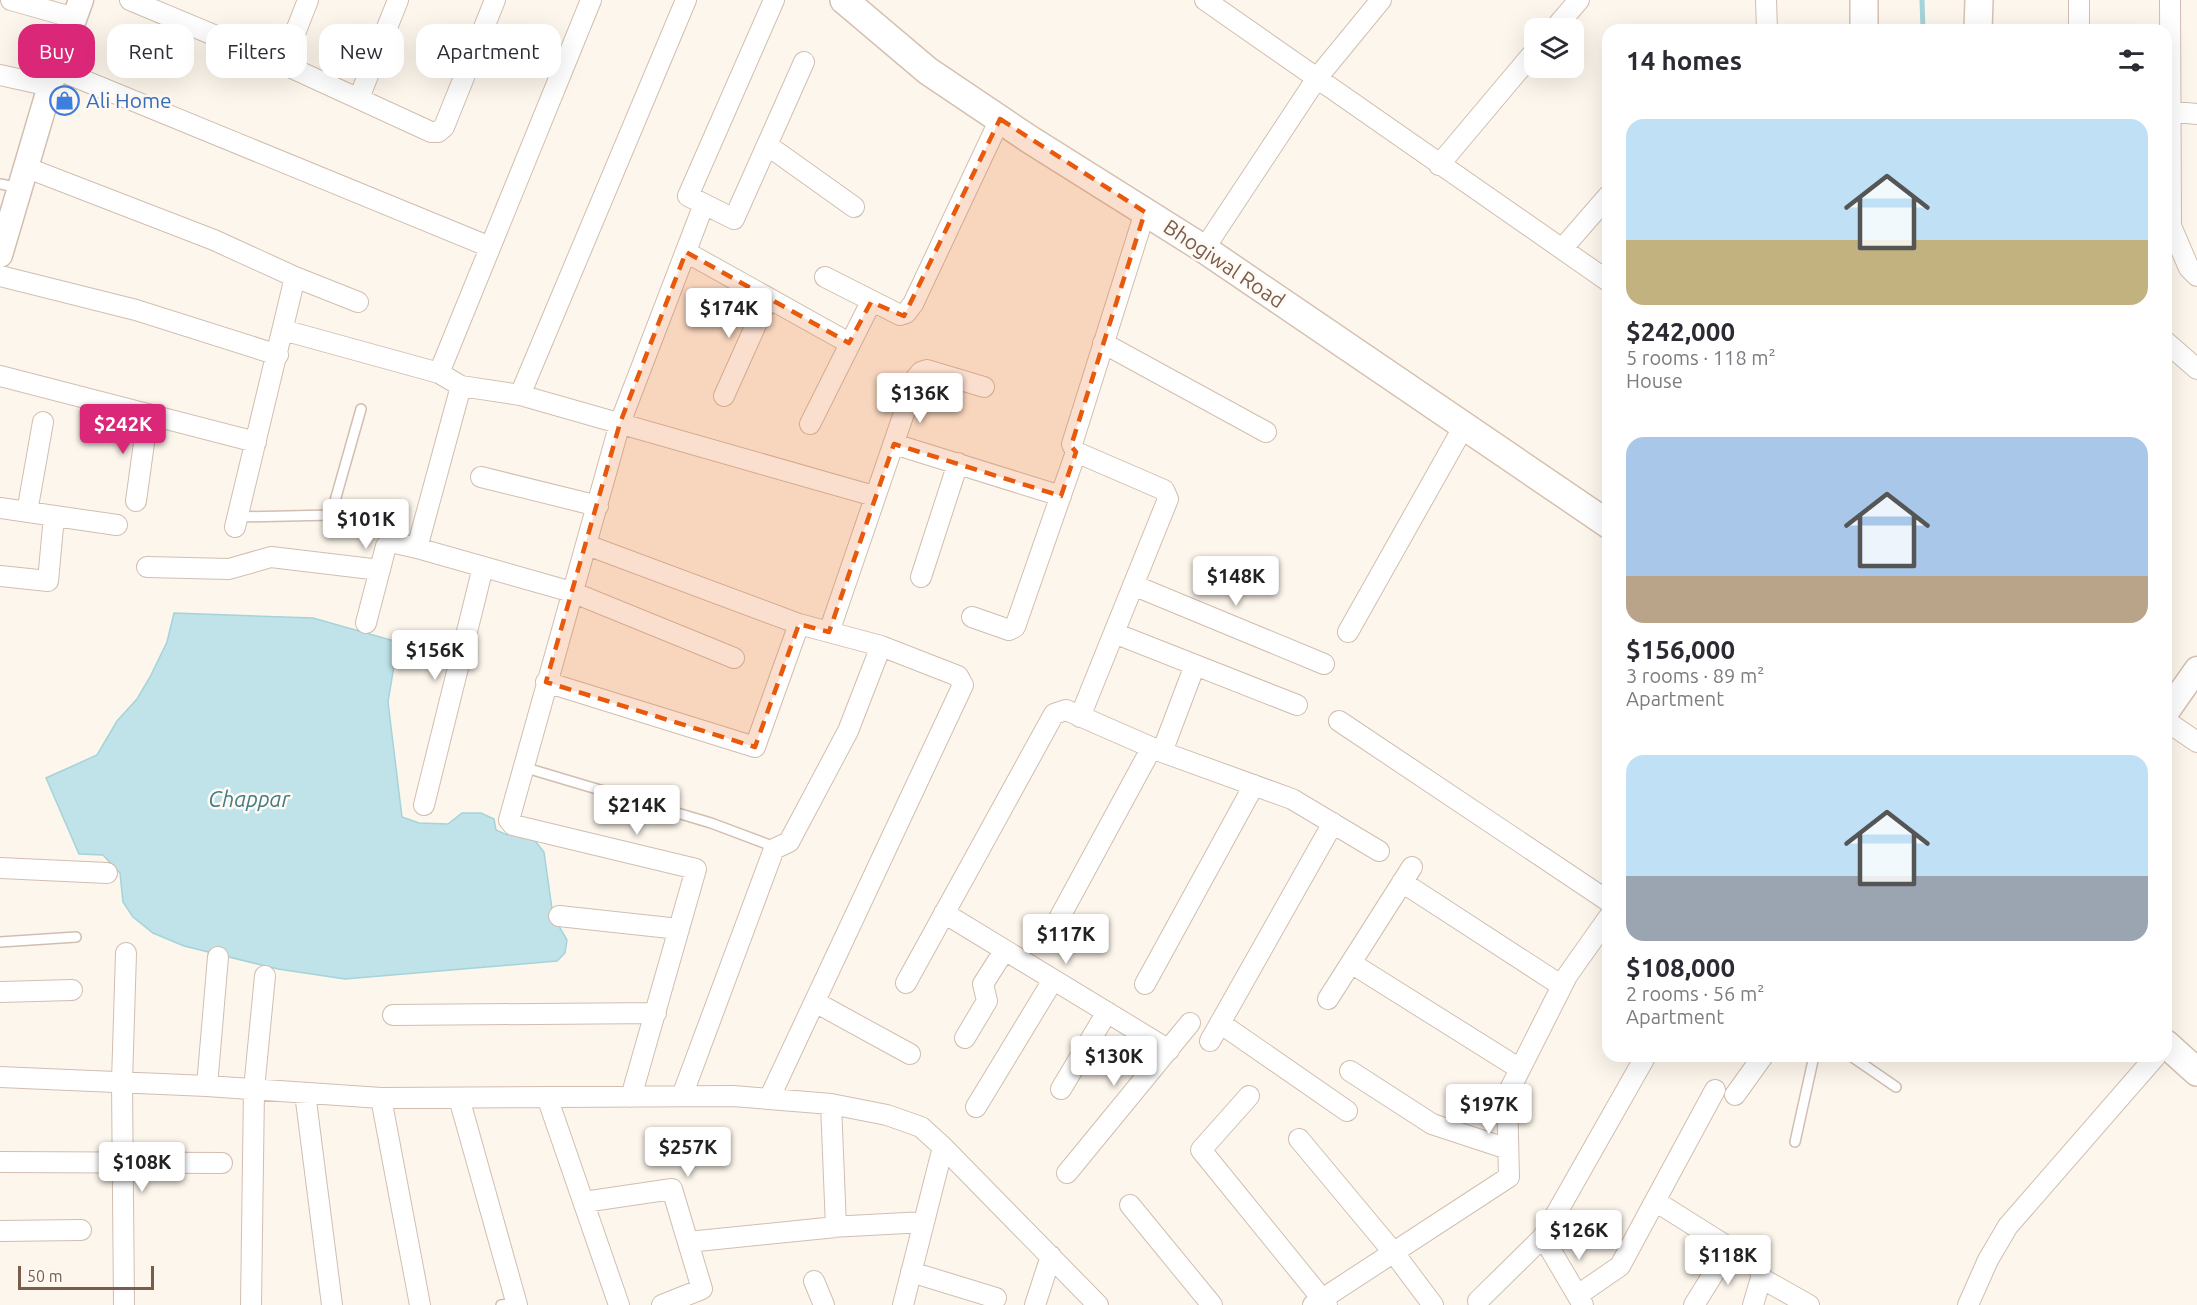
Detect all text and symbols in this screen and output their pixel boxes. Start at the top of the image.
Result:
map controls [1524,18,1584,78]
button: layers [1524,18,1584,78]
chip: Buy [18,24,95,78]
chip: Rent [107,24,194,78]
chip: Filters [206,24,307,78]
chip: New [319,24,404,78]
chip: Apartment [416,24,561,78]
icon: filters [2115,44,2148,77]
text: 14 homes [1626,46,1742,75]
shop icon: Ali Home [49,85,81,117]
place label: Ali Home [86,88,172,112]
icon: home [1833,158,1941,266]
street label: Bhogiwal Road [1160,214,1290,312]
pin: $174K [687,288,771,339]
text: $174K [700,296,758,319]
text: $242,000 [1626,317,1735,346]
text: 5 rooms · 118 m² [1626,346,1776,369]
text: House [1626,369,1683,392]
pin: $136K [878,373,962,424]
text: $136K [891,381,949,404]
pin: $242K [81,404,165,455]
text: $242K [94,412,152,435]
icon: home [1833,476,1941,584]
pin: $101K [324,499,408,550]
text: $101K [337,507,395,530]
pin: $148K [1194,556,1278,607]
text: $148K [1207,564,1265,587]
pin: $156K [393,630,477,681]
text: $156,000 [1626,635,1735,664]
text: $156K [406,638,464,661]
text: 3 rooms · 89 m² [1626,664,1764,687]
text: Apartment [1626,687,1724,710]
pin: $214K [595,785,679,836]
water label: Chappar [208,786,290,811]
text: $214K [608,793,666,816]
icon: home [1833,794,1941,902]
pin: $117K [1024,914,1108,965]
text: $117K [1037,922,1095,945]
text: $108,000 [1626,953,1735,982]
text: 2 rooms · 56 m² [1626,982,1764,1005]
text: Apartment [1626,1005,1724,1028]
pin: $130K [1072,1036,1156,1087]
text: $130K [1085,1044,1143,1067]
pin: $197K [1447,1084,1531,1135]
text: $197K [1460,1092,1518,1115]
pin: $257K [646,1127,730,1178]
text: $257K [659,1135,717,1158]
pin: $108K [100,1142,184,1193]
text: $108K [113,1150,171,1173]
pin: $126K [1537,1210,1621,1261]
text: $126K [1550,1218,1608,1241]
pin: $118K [1686,1235,1770,1286]
text: $118K [1699,1243,1757,1266]
scale bar [18,1263,154,1290]
text: 50 m [27,1267,63,1285]

